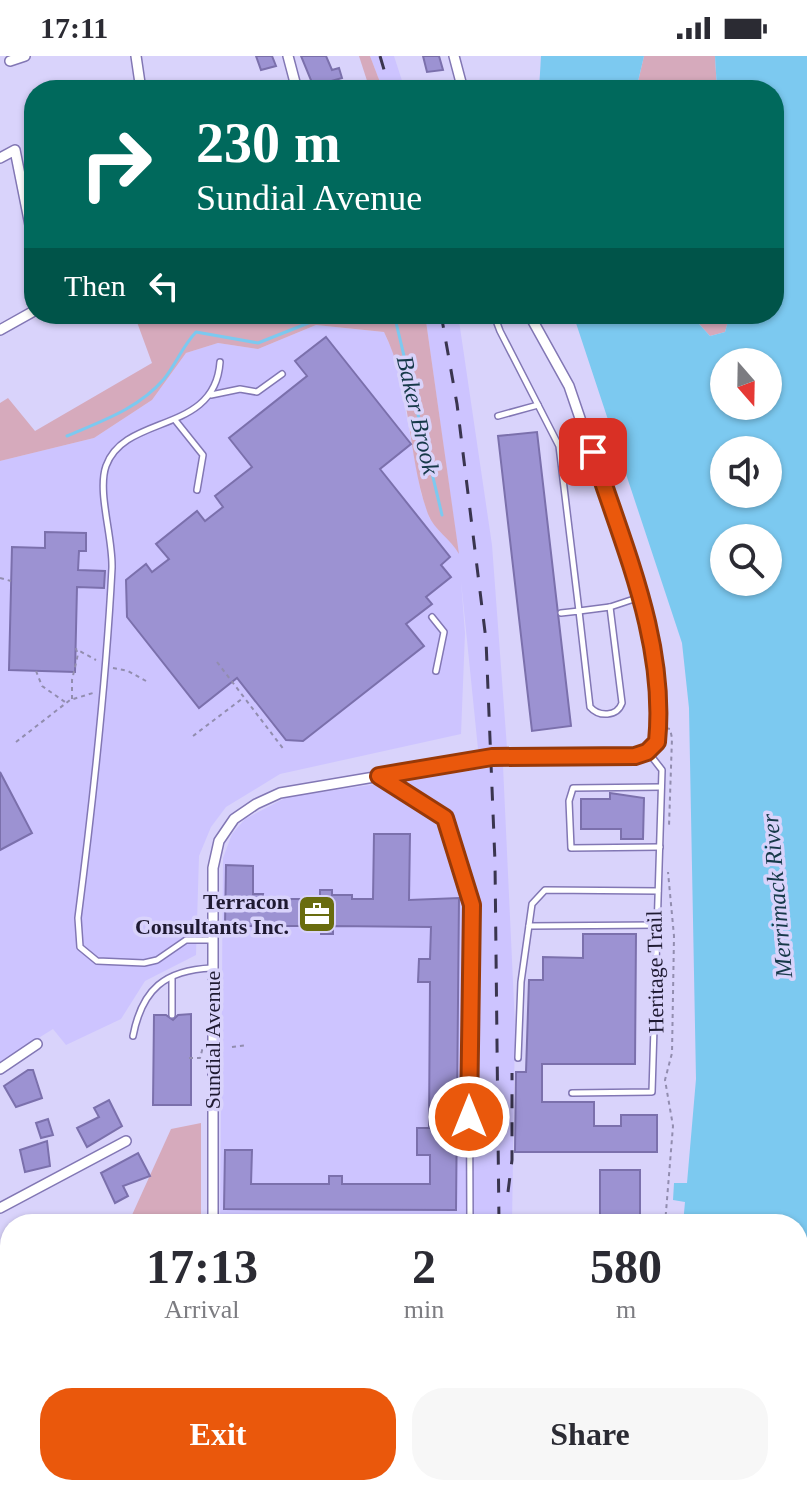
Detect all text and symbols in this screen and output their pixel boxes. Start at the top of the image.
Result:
text: 17:11 [40,11,108,44]
icon: right [64,112,168,216]
text: 230 m [196,112,341,174]
text: Sundial Avenue [196,178,422,218]
icon: left [142,264,186,308]
text: Then [64,269,126,302]
north arrow [710,348,782,420]
map controls [710,348,782,596]
water label: Baker Brook [392,353,444,477]
pin [559,418,627,486]
icon: arrive [571,430,615,474]
button: sound [710,436,782,508]
button: search [710,524,782,596]
water label: Merrimack River [757,812,797,980]
place label: Terracon Consultants Inc. [135,889,289,939]
office icon: Terracon Consultants Inc. [296,893,338,935]
street label: Heritage Trail [641,910,669,1034]
street label: Sundial Avenue [200,971,225,1109]
position arrow [427,1075,511,1159]
text: 17:13 [146,1240,258,1293]
text: 2 [412,1240,436,1293]
text: 580 [590,1240,662,1293]
text: Arrival [164,1295,239,1324]
text: min [404,1295,444,1324]
text: m [616,1295,636,1324]
button: Exit [40,1388,396,1480]
button: Share [412,1388,768,1480]

